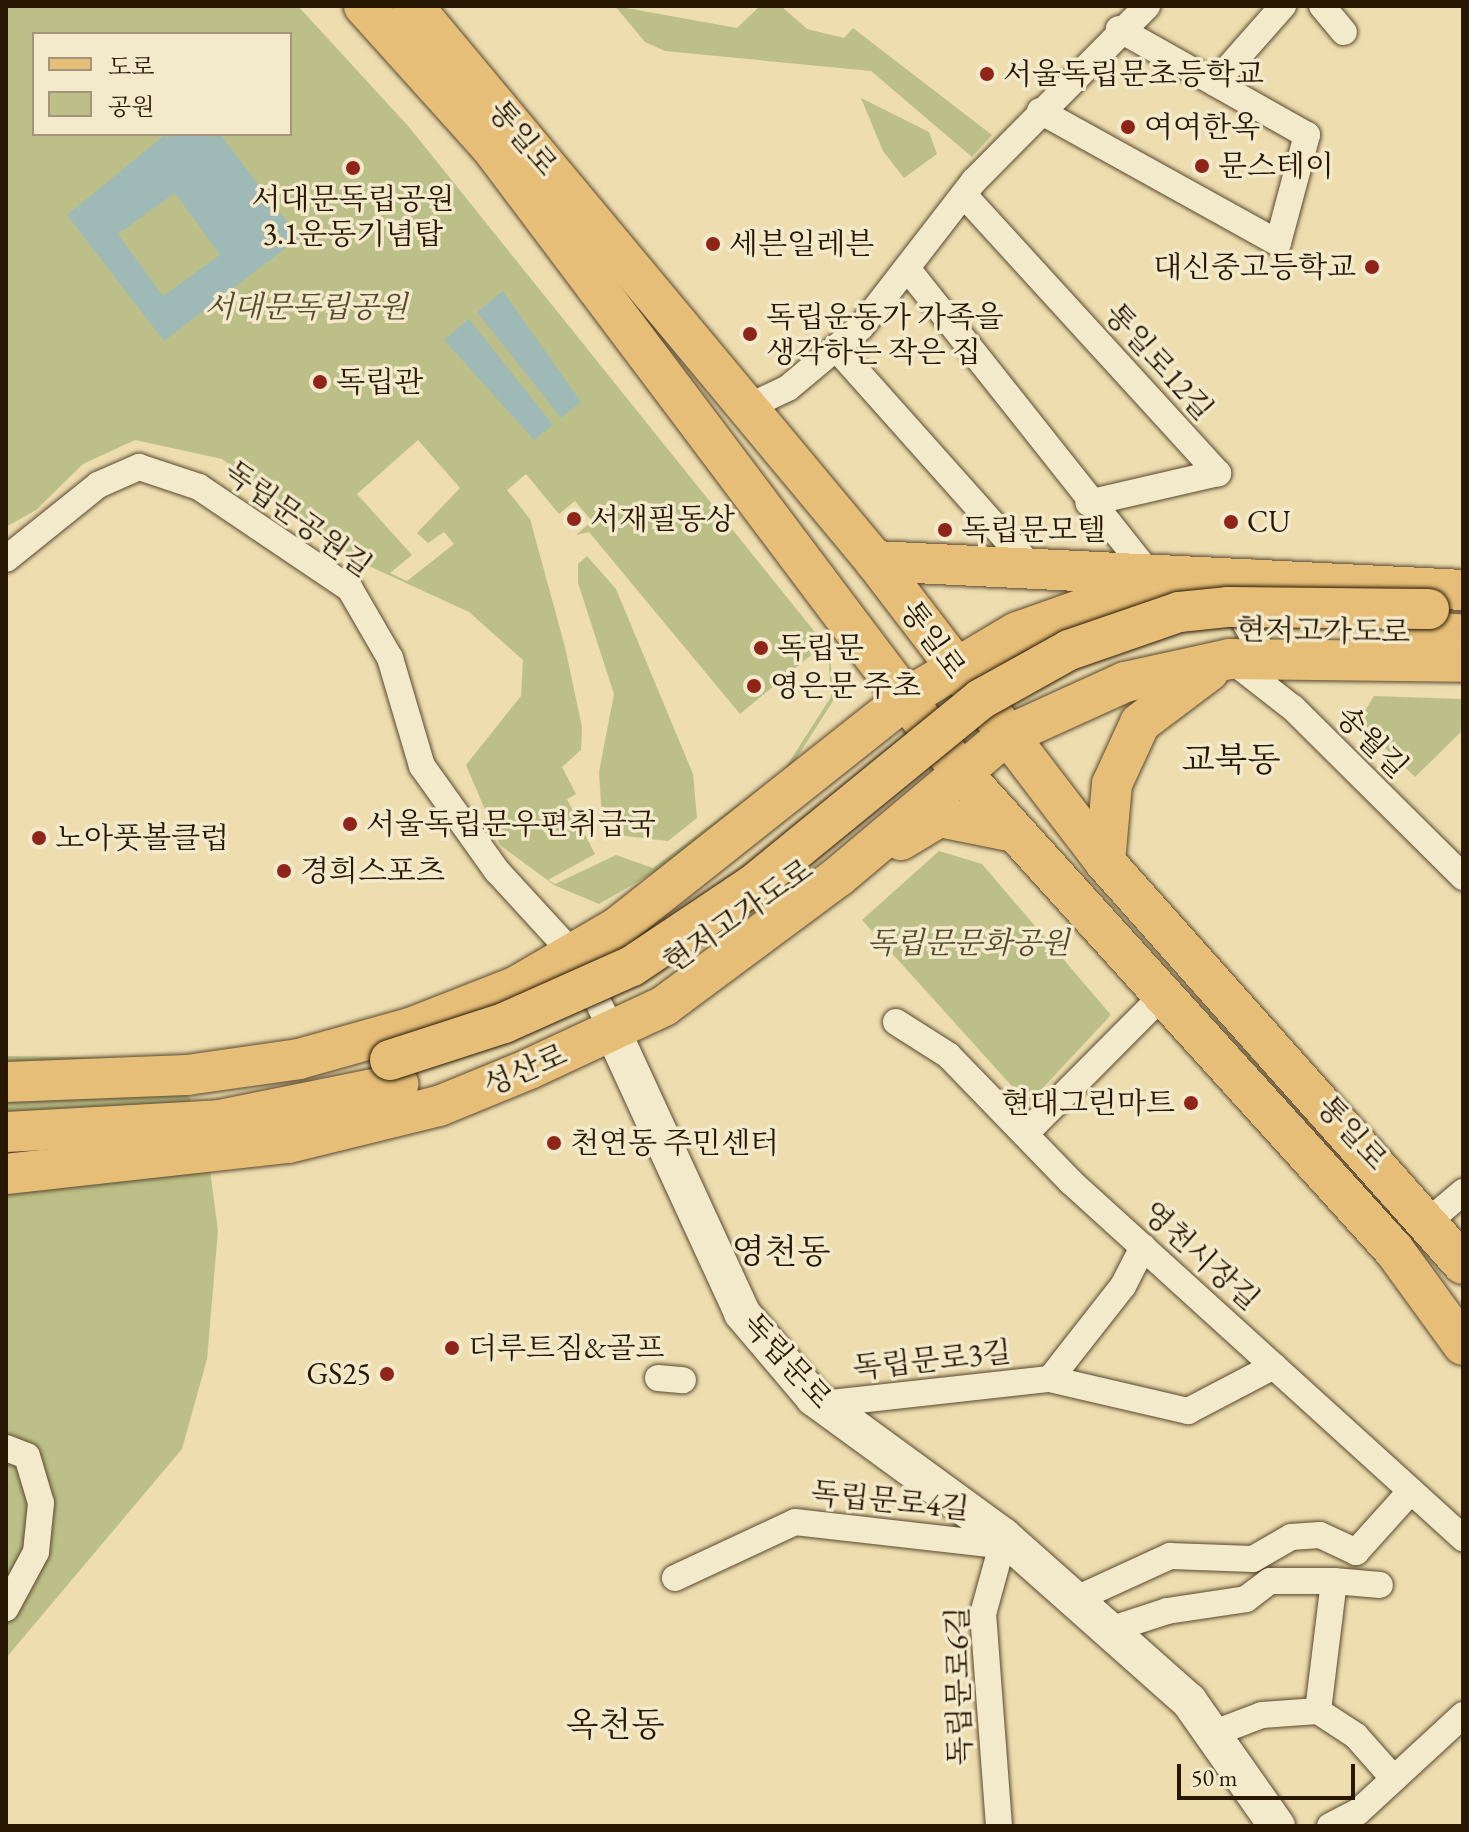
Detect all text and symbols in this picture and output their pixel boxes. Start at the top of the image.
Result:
legend [32,32,292,136]
text: 도로 [108,51,154,82]
place label: 서울독립문초등학교 [1003,56,1264,92]
marker: 서울독립문초등학교 [978,65,996,83]
text: 공원 [108,91,154,122]
street label: 통일로 [481,93,565,183]
place label: 여여한옥 [1144,109,1260,145]
marker: 여여한옥 [1119,118,1137,136]
place label: 문스테이 [1218,148,1334,184]
marker: 문스테이 [1193,157,1211,175]
marker: 서대문독립공원 3.1운동기념탑 [344,159,362,177]
place label: 서대문독립공원 3.1운동기념탑 [252,181,454,252]
place label: 세븐일레븐 [729,226,874,262]
marker: 세븐일레븐 [704,235,722,253]
place label: 대신중고등학교 [1153,249,1356,285]
marker: 대신중고등학교 [1363,258,1381,276]
park label: 서대문독립공원 [205,289,407,325]
street label: 통일로12길 [1097,296,1221,428]
place label: 독립운동가 가족을 생각하는 작은 집 [766,299,1004,370]
marker: 독립운동가 가족을 생각하는 작은 집 [741,325,759,343]
place label: 독립관 [336,364,423,400]
marker: 독립관 [311,373,329,391]
street label: 독립문공원길 [217,453,379,585]
place label: 서재필동상 [590,501,735,537]
place label: CU [1247,504,1290,540]
marker: 서재필동상 [565,510,583,528]
place label: 독립문모텔 [961,512,1106,548]
marker: CU [1222,513,1240,531]
marker: 독립문모텔 [936,521,954,539]
street label: 통일로 [893,594,973,686]
street label: 현저고가도로 [1236,611,1410,651]
place label: 독립문 [777,630,864,666]
marker: 독립문 [752,639,770,657]
place label: 영은문 주초 [770,668,921,704]
marker: 영은문 주초 [745,677,763,695]
street label: 송월길 [1329,699,1415,785]
district label: 교북동 [1182,740,1280,780]
place label: 서울독립문우편취급국 [366,806,656,842]
marker: 서울독립문우편취급국 [341,815,359,833]
place label: 노아풋볼클럽 [55,820,229,856]
marker: 노아풋볼클럽 [30,829,48,847]
street label: 현저고가도로 [656,851,820,981]
place label: 경희스포츠 [300,853,445,889]
marker: 경희스포츠 [275,862,293,880]
park label: 독립문문화공원 [867,925,1069,961]
street label: 성산로 [478,1036,572,1104]
place label: 현대그린마트 [1001,1085,1175,1121]
street label: 통일로 [1310,1089,1394,1177]
marker: 현대그린마트 [1182,1094,1200,1112]
place label: 천연동 주민센터 [570,1125,779,1161]
marker: 천연동 주민센터 [545,1134,563,1152]
street label: 영천시장길 [1135,1194,1267,1318]
district label: 영천동 [732,1232,830,1272]
street label: 독립문로 [735,1306,839,1416]
place label: 더루트짐&골프 [468,1330,665,1366]
street label: 독립문로3길 [851,1334,1013,1386]
marker: 더루트짐&골프 [443,1339,461,1357]
place label: GS25 [306,1356,371,1392]
marker: GS25 [378,1365,396,1383]
street label: 독립문로4길 [809,1475,971,1527]
street label: 독립문로6길 [940,1606,978,1766]
district label: 옥천동 [566,1705,664,1745]
scale bar [1181,1748,1359,1798]
text: 50 m [1191,1762,1238,1793]

